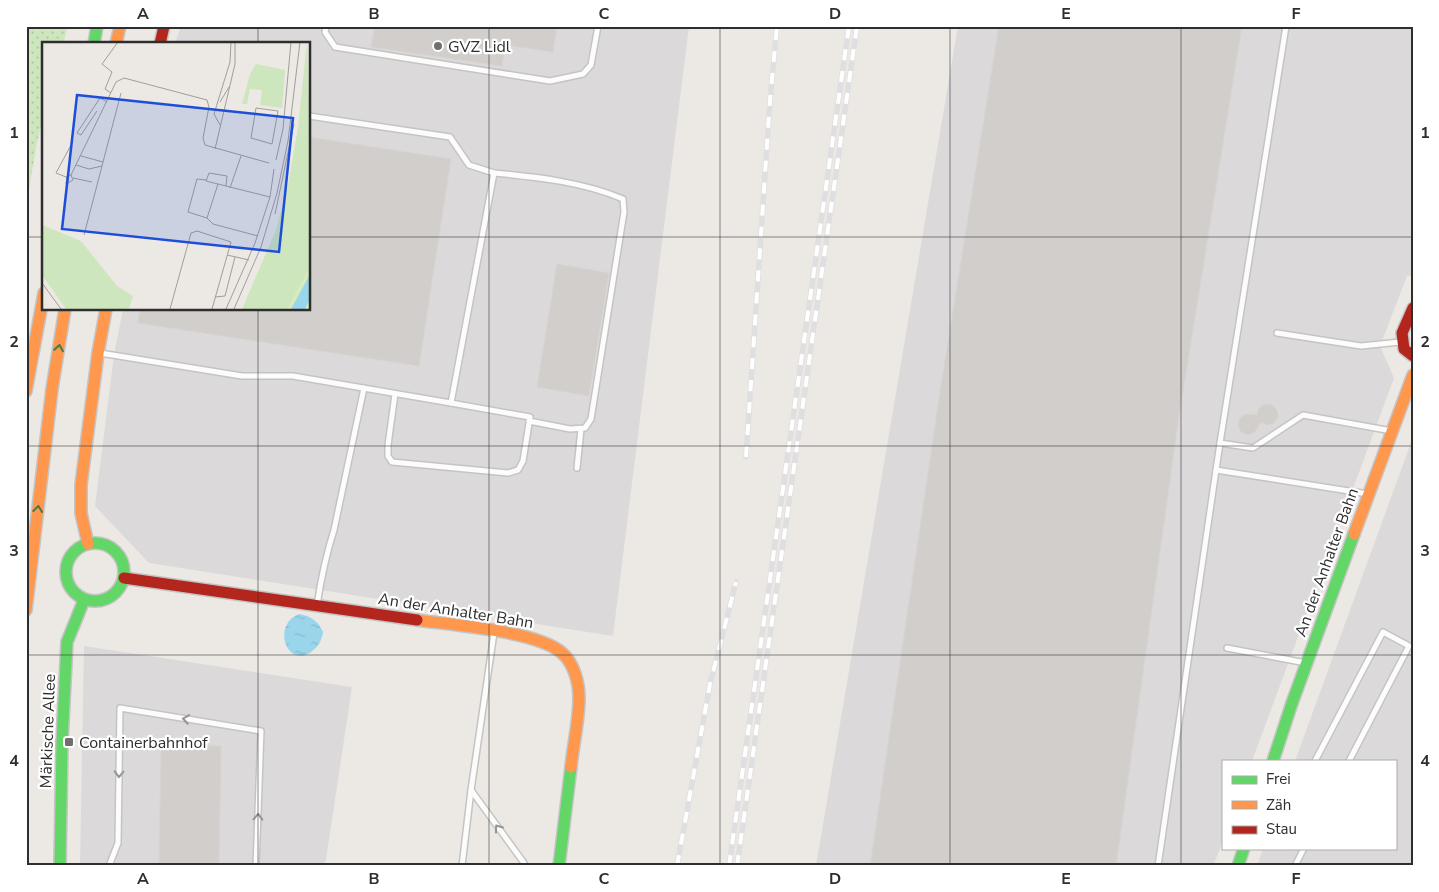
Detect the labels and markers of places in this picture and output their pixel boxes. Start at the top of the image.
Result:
place label: GVZ Lidl [448,36,511,58]
marker: GVZ Lidl [432,40,444,52]
place label: Containerbahnhof [79,732,208,754]
marker: Containerbahnhof [63,736,75,748]

